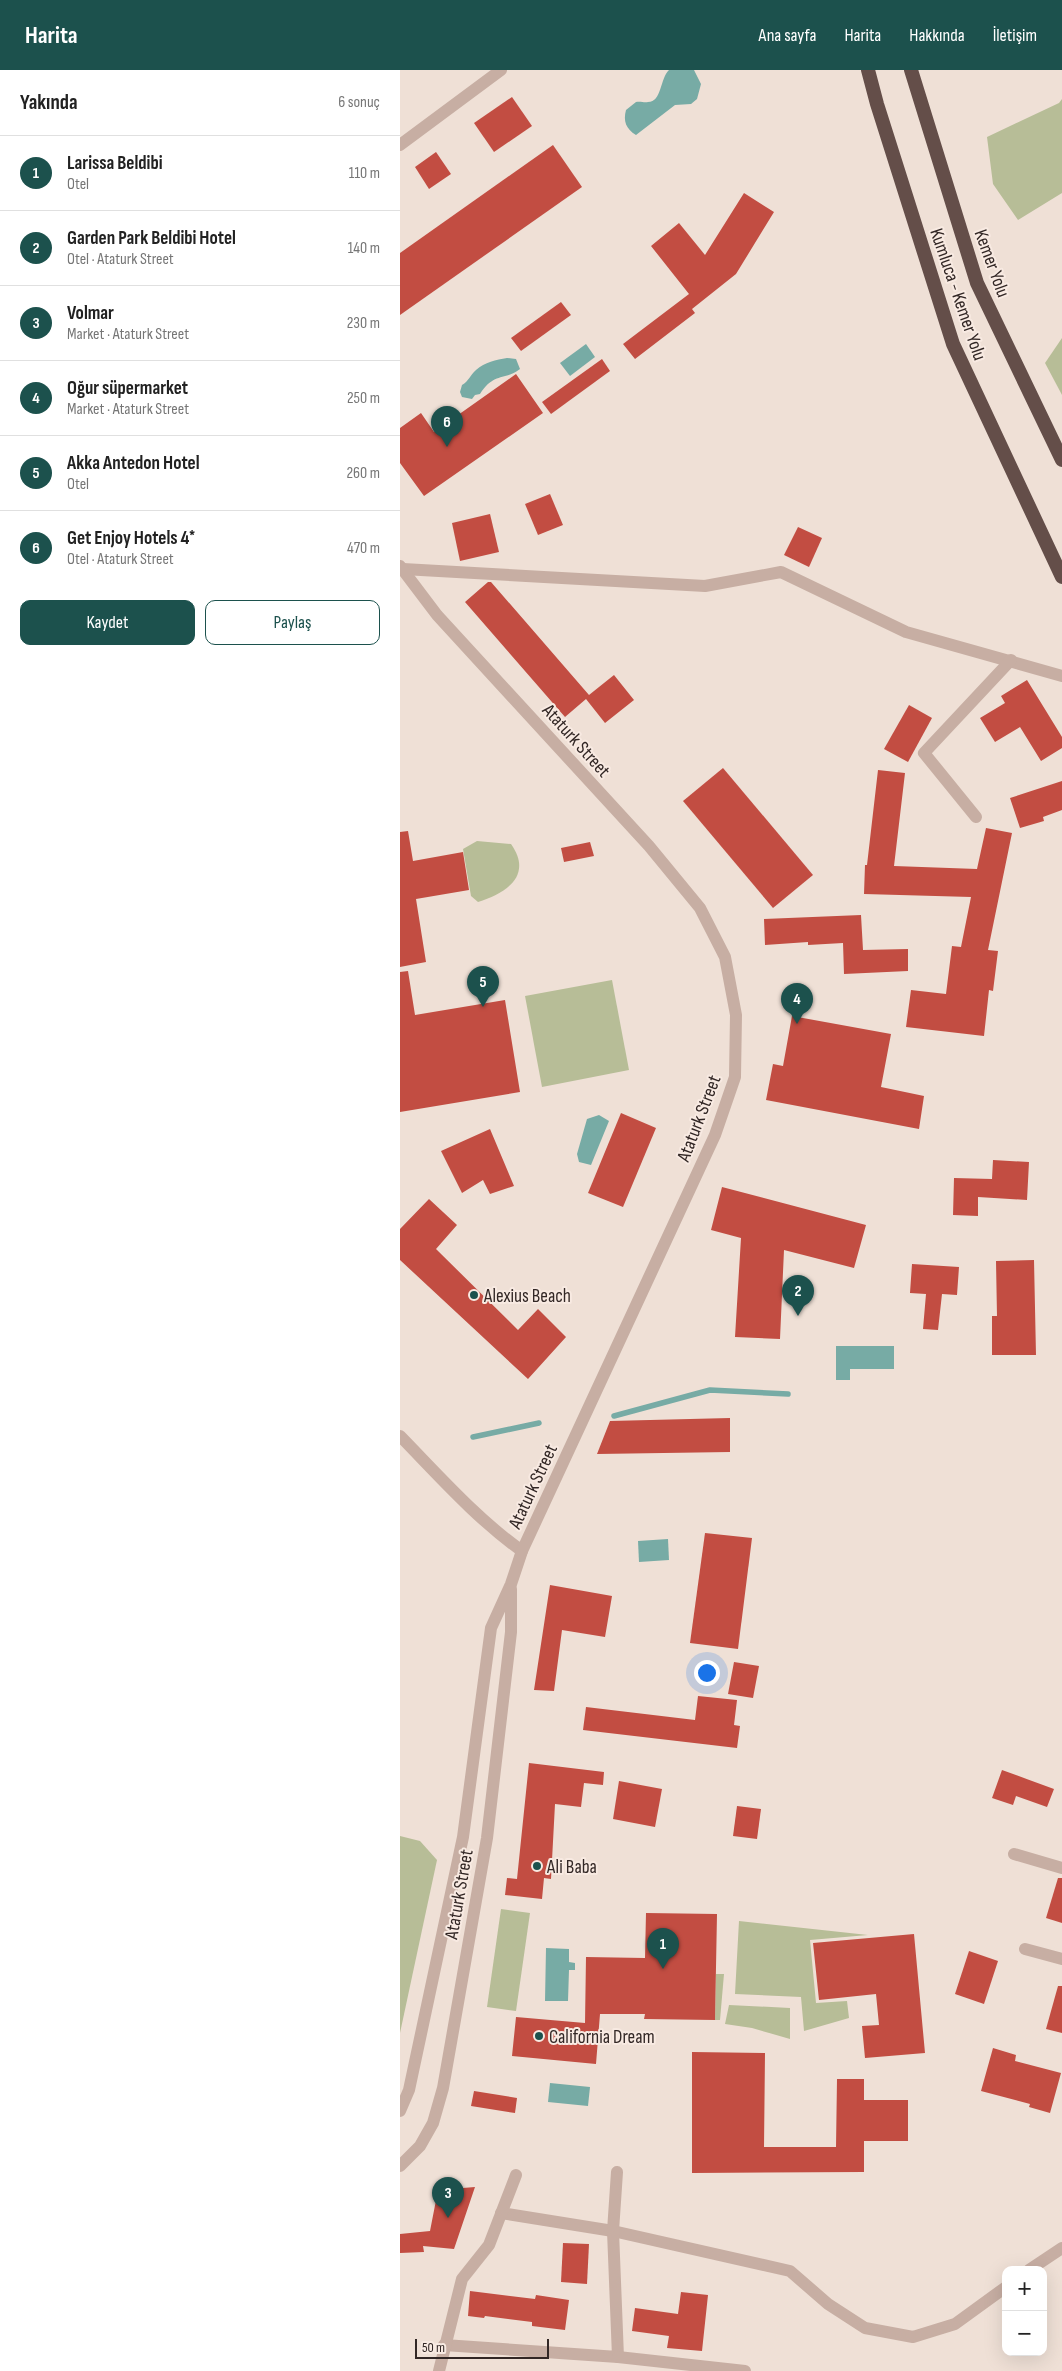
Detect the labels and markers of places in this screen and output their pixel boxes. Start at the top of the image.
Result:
pin: 6 [431,406,463,447]
pin: 5 [467,966,499,1007]
pin: 4 [781,983,813,1024]
pin: 2 [782,1275,814,1316]
place label: Alexius Beach [483,1285,571,1308]
marker: Alexius Beach [468,1289,480,1301]
place label: Ali Baba [546,1856,597,1879]
marker: Ali Baba [531,1860,543,1872]
pin: 1 [647,1928,679,1969]
place label: California Dream [549,2026,655,2049]
marker: California Dream [533,2030,545,2042]
pin: 3 [432,2177,464,2218]

